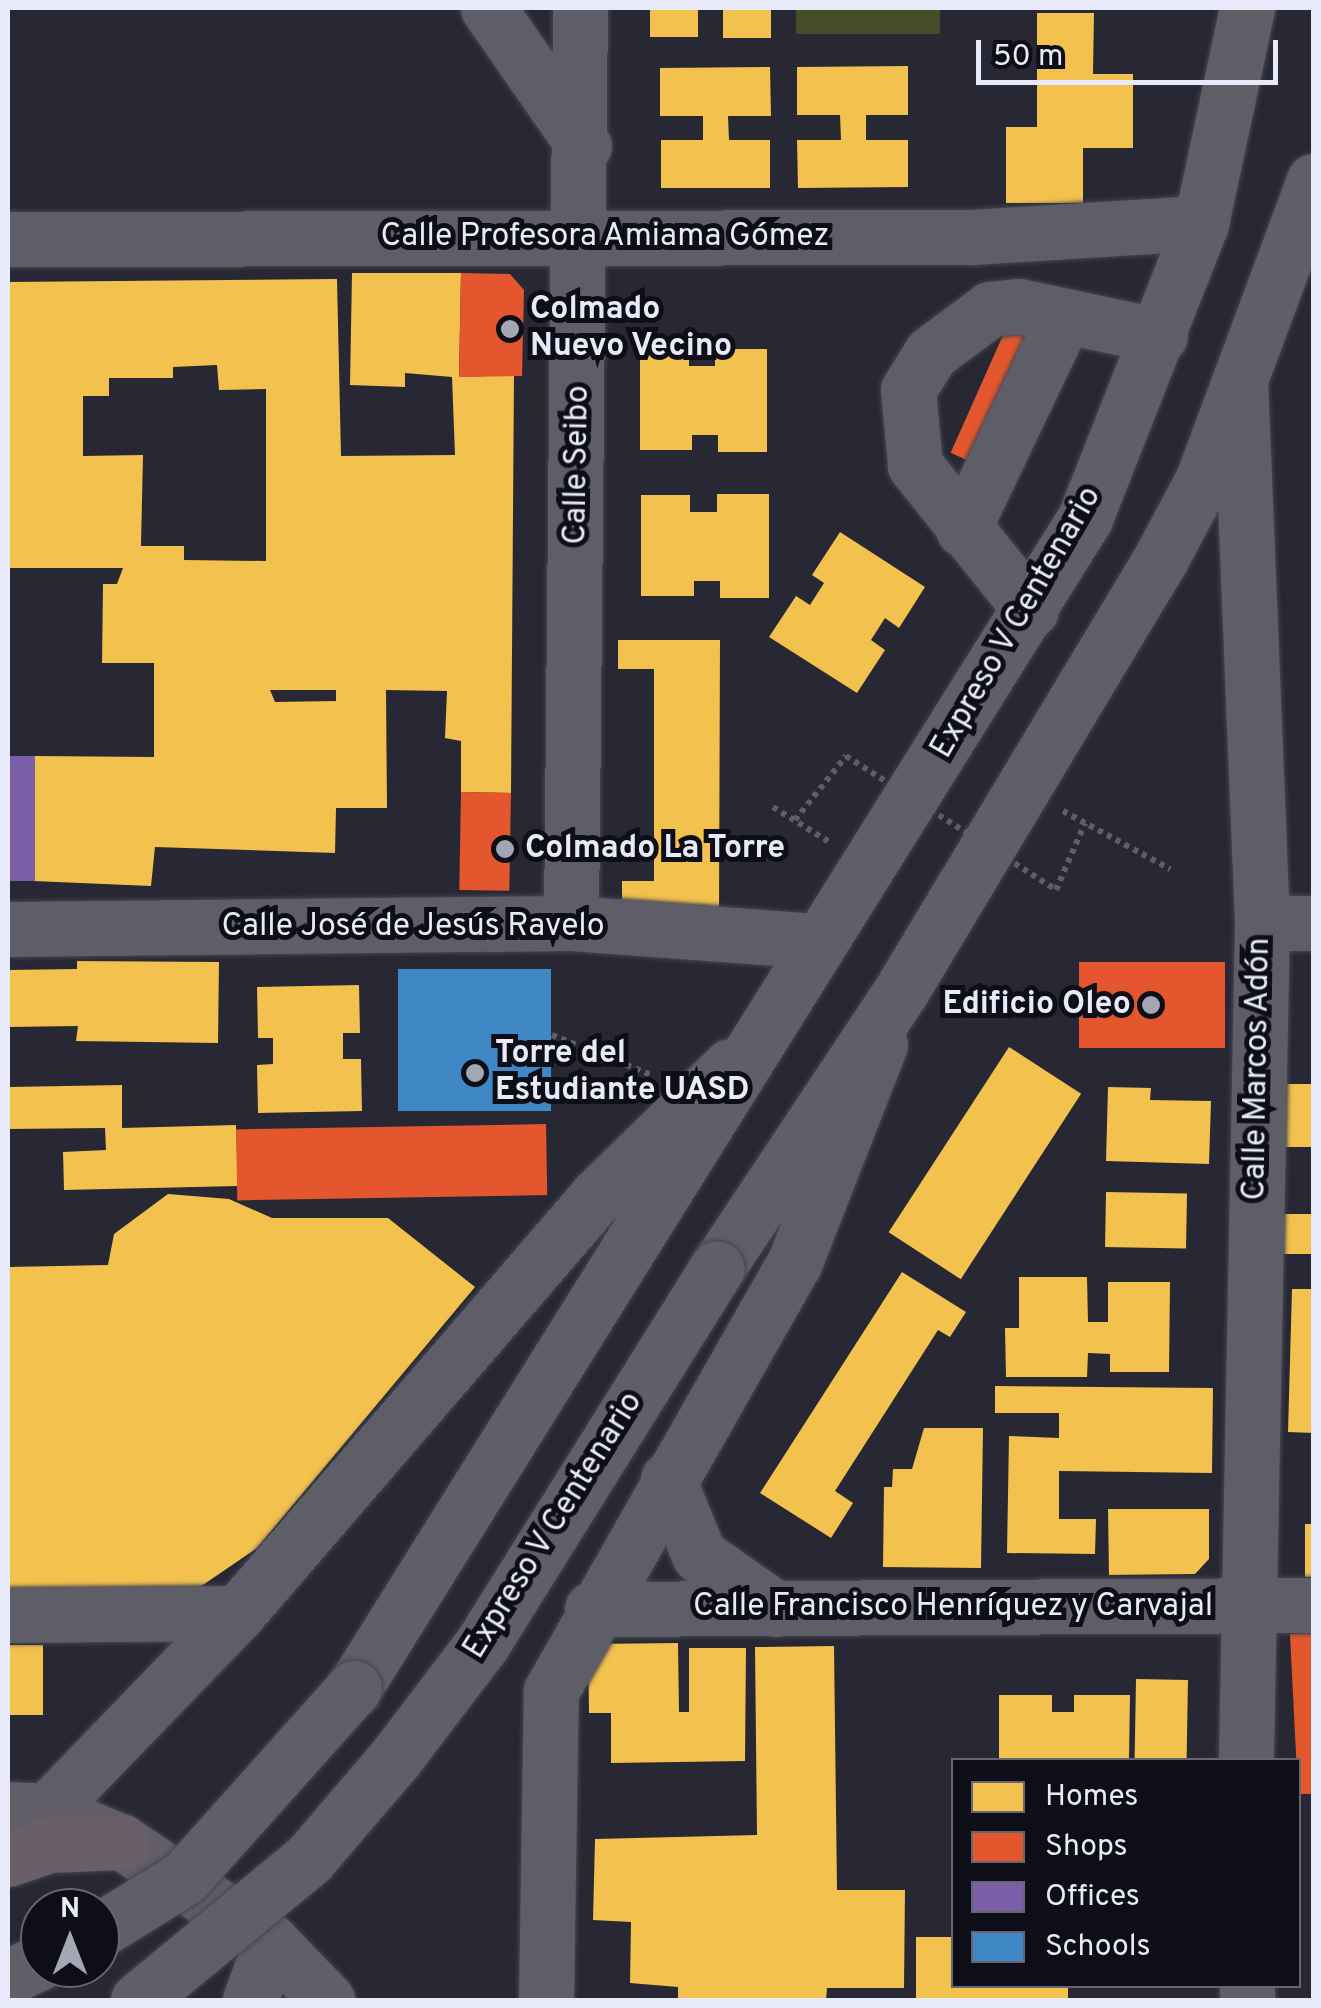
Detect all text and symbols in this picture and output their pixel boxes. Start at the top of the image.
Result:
scale bar [981,20,1284,82]
text: 50 m [993,39,1063,76]
street label: Calle Profesora Amiama Gómez [380,218,830,256]
place label: Colmado Nuevo Vecino [530,292,733,367]
marker: Colmado Nuevo Vecino [499,318,521,340]
street label: Calle Seibo [557,385,599,545]
street label: Expreso V Centenario [923,479,1111,767]
place label: Colmado La Torre [525,830,785,868]
marker: Colmado La Torre [494,838,516,860]
street label: Calle José de Jesús Ravelo [221,908,605,946]
street label: Calle Marcos Adón [1236,937,1280,1201]
place label: Edificio Oleo [943,986,1131,1024]
marker: Edificio Oleo [1140,994,1162,1016]
place label: Torre del Estudiante UASD [495,1036,749,1111]
marker: Torre del Estudiante UASD [464,1062,486,1084]
street label: Expreso V Centenario [456,1384,652,1668]
street label: Calle Francisco Henríquez y Carvajal [693,1588,1213,1626]
legend [951,1758,1301,1988]
text: Homes [1045,1779,1138,1816]
text: Shops [1045,1829,1128,1866]
text: Offices [1045,1879,1140,1916]
north arrow [20,1888,120,1988]
text: N [60,1892,80,1928]
text: Schools [1045,1929,1151,1966]

